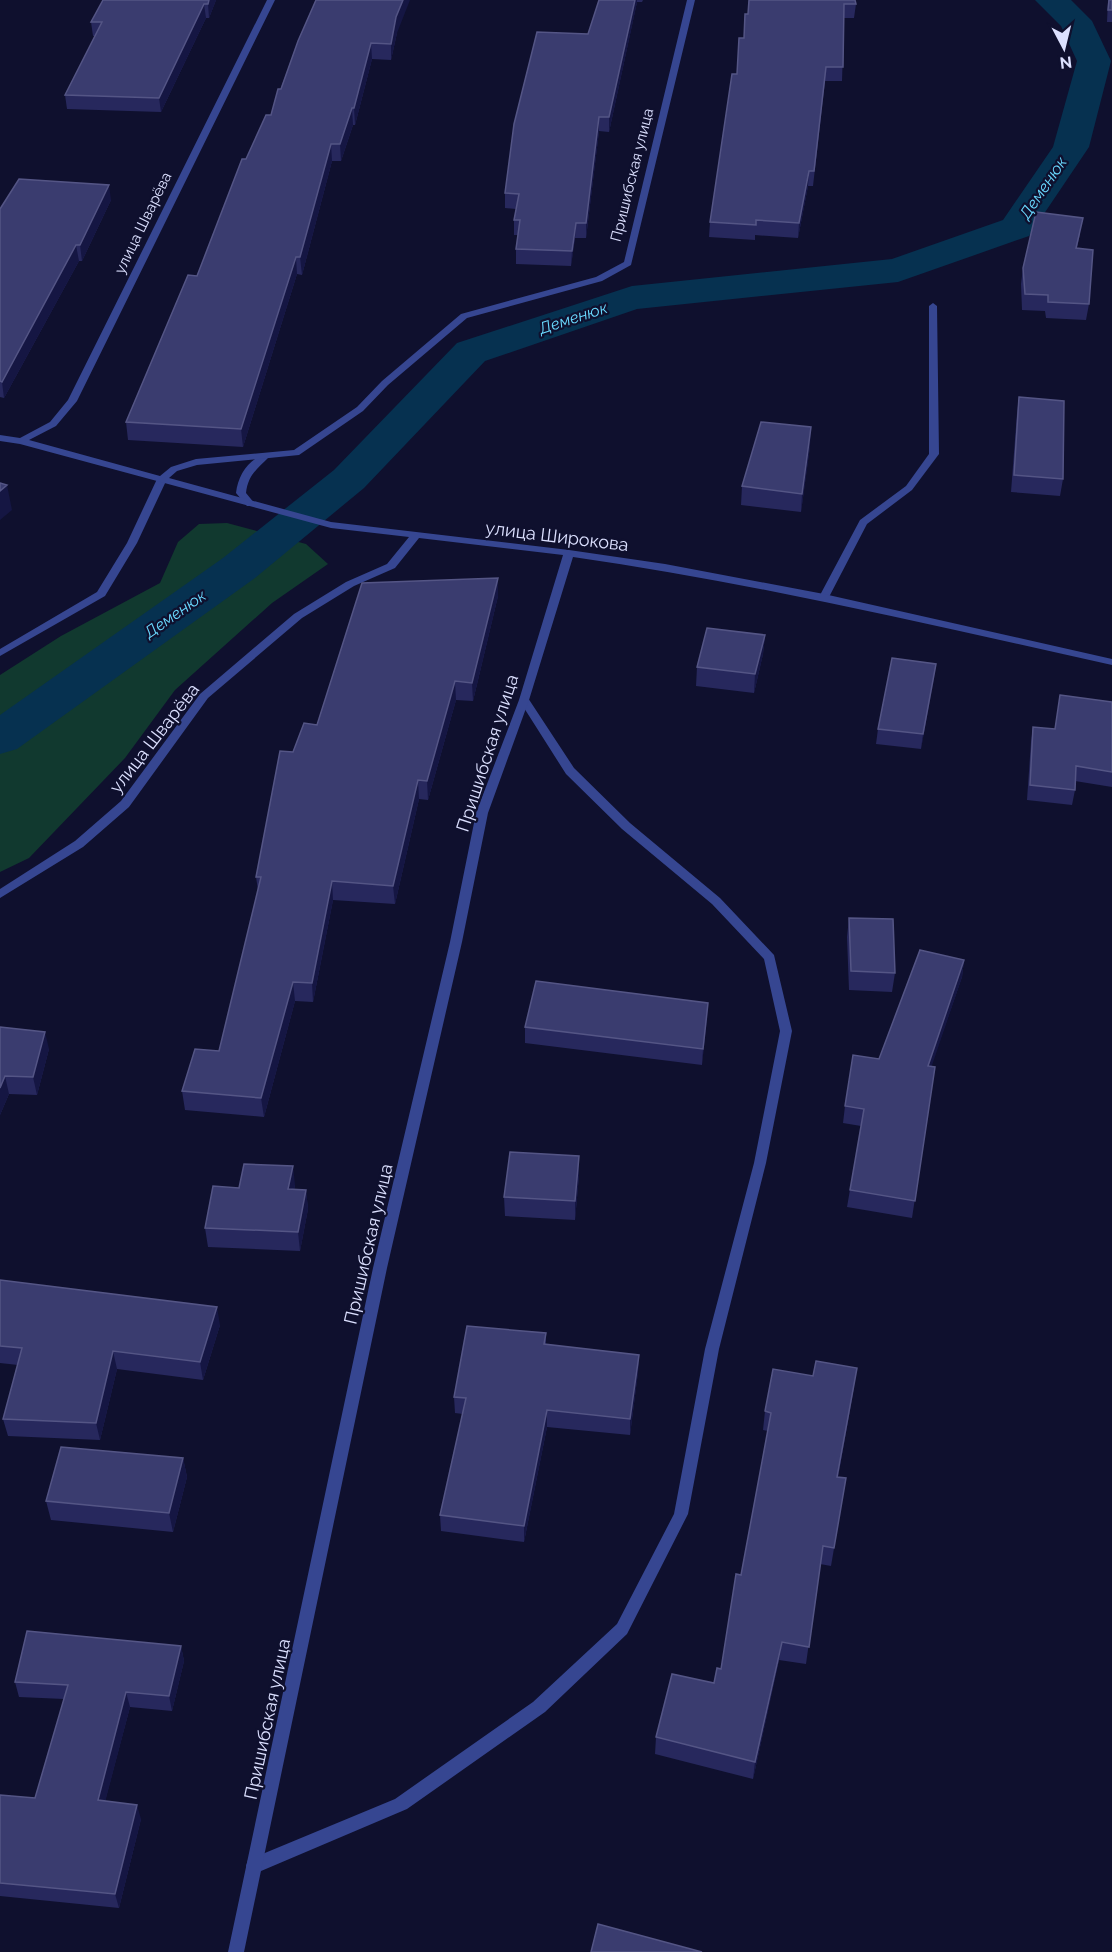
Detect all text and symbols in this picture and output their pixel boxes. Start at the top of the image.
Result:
north arrow [1034,18,1094,78]
text: N [1059,52,1073,73]
street label: Пришибская улица [607,107,657,243]
water label: Деменюк [1015,153,1071,224]
street label: улица Шварёва [111,169,175,277]
water label: Деменюк [535,298,610,338]
street label: улица Широкова [484,517,630,555]
water label: Деменюк [140,586,210,643]
street label: Пришибская улица [452,672,522,834]
street label: улица Шварёва [105,679,203,797]
street label: Пришибская улица [339,1162,397,1326]
street label: Пришибская улица [240,1637,294,1801]

